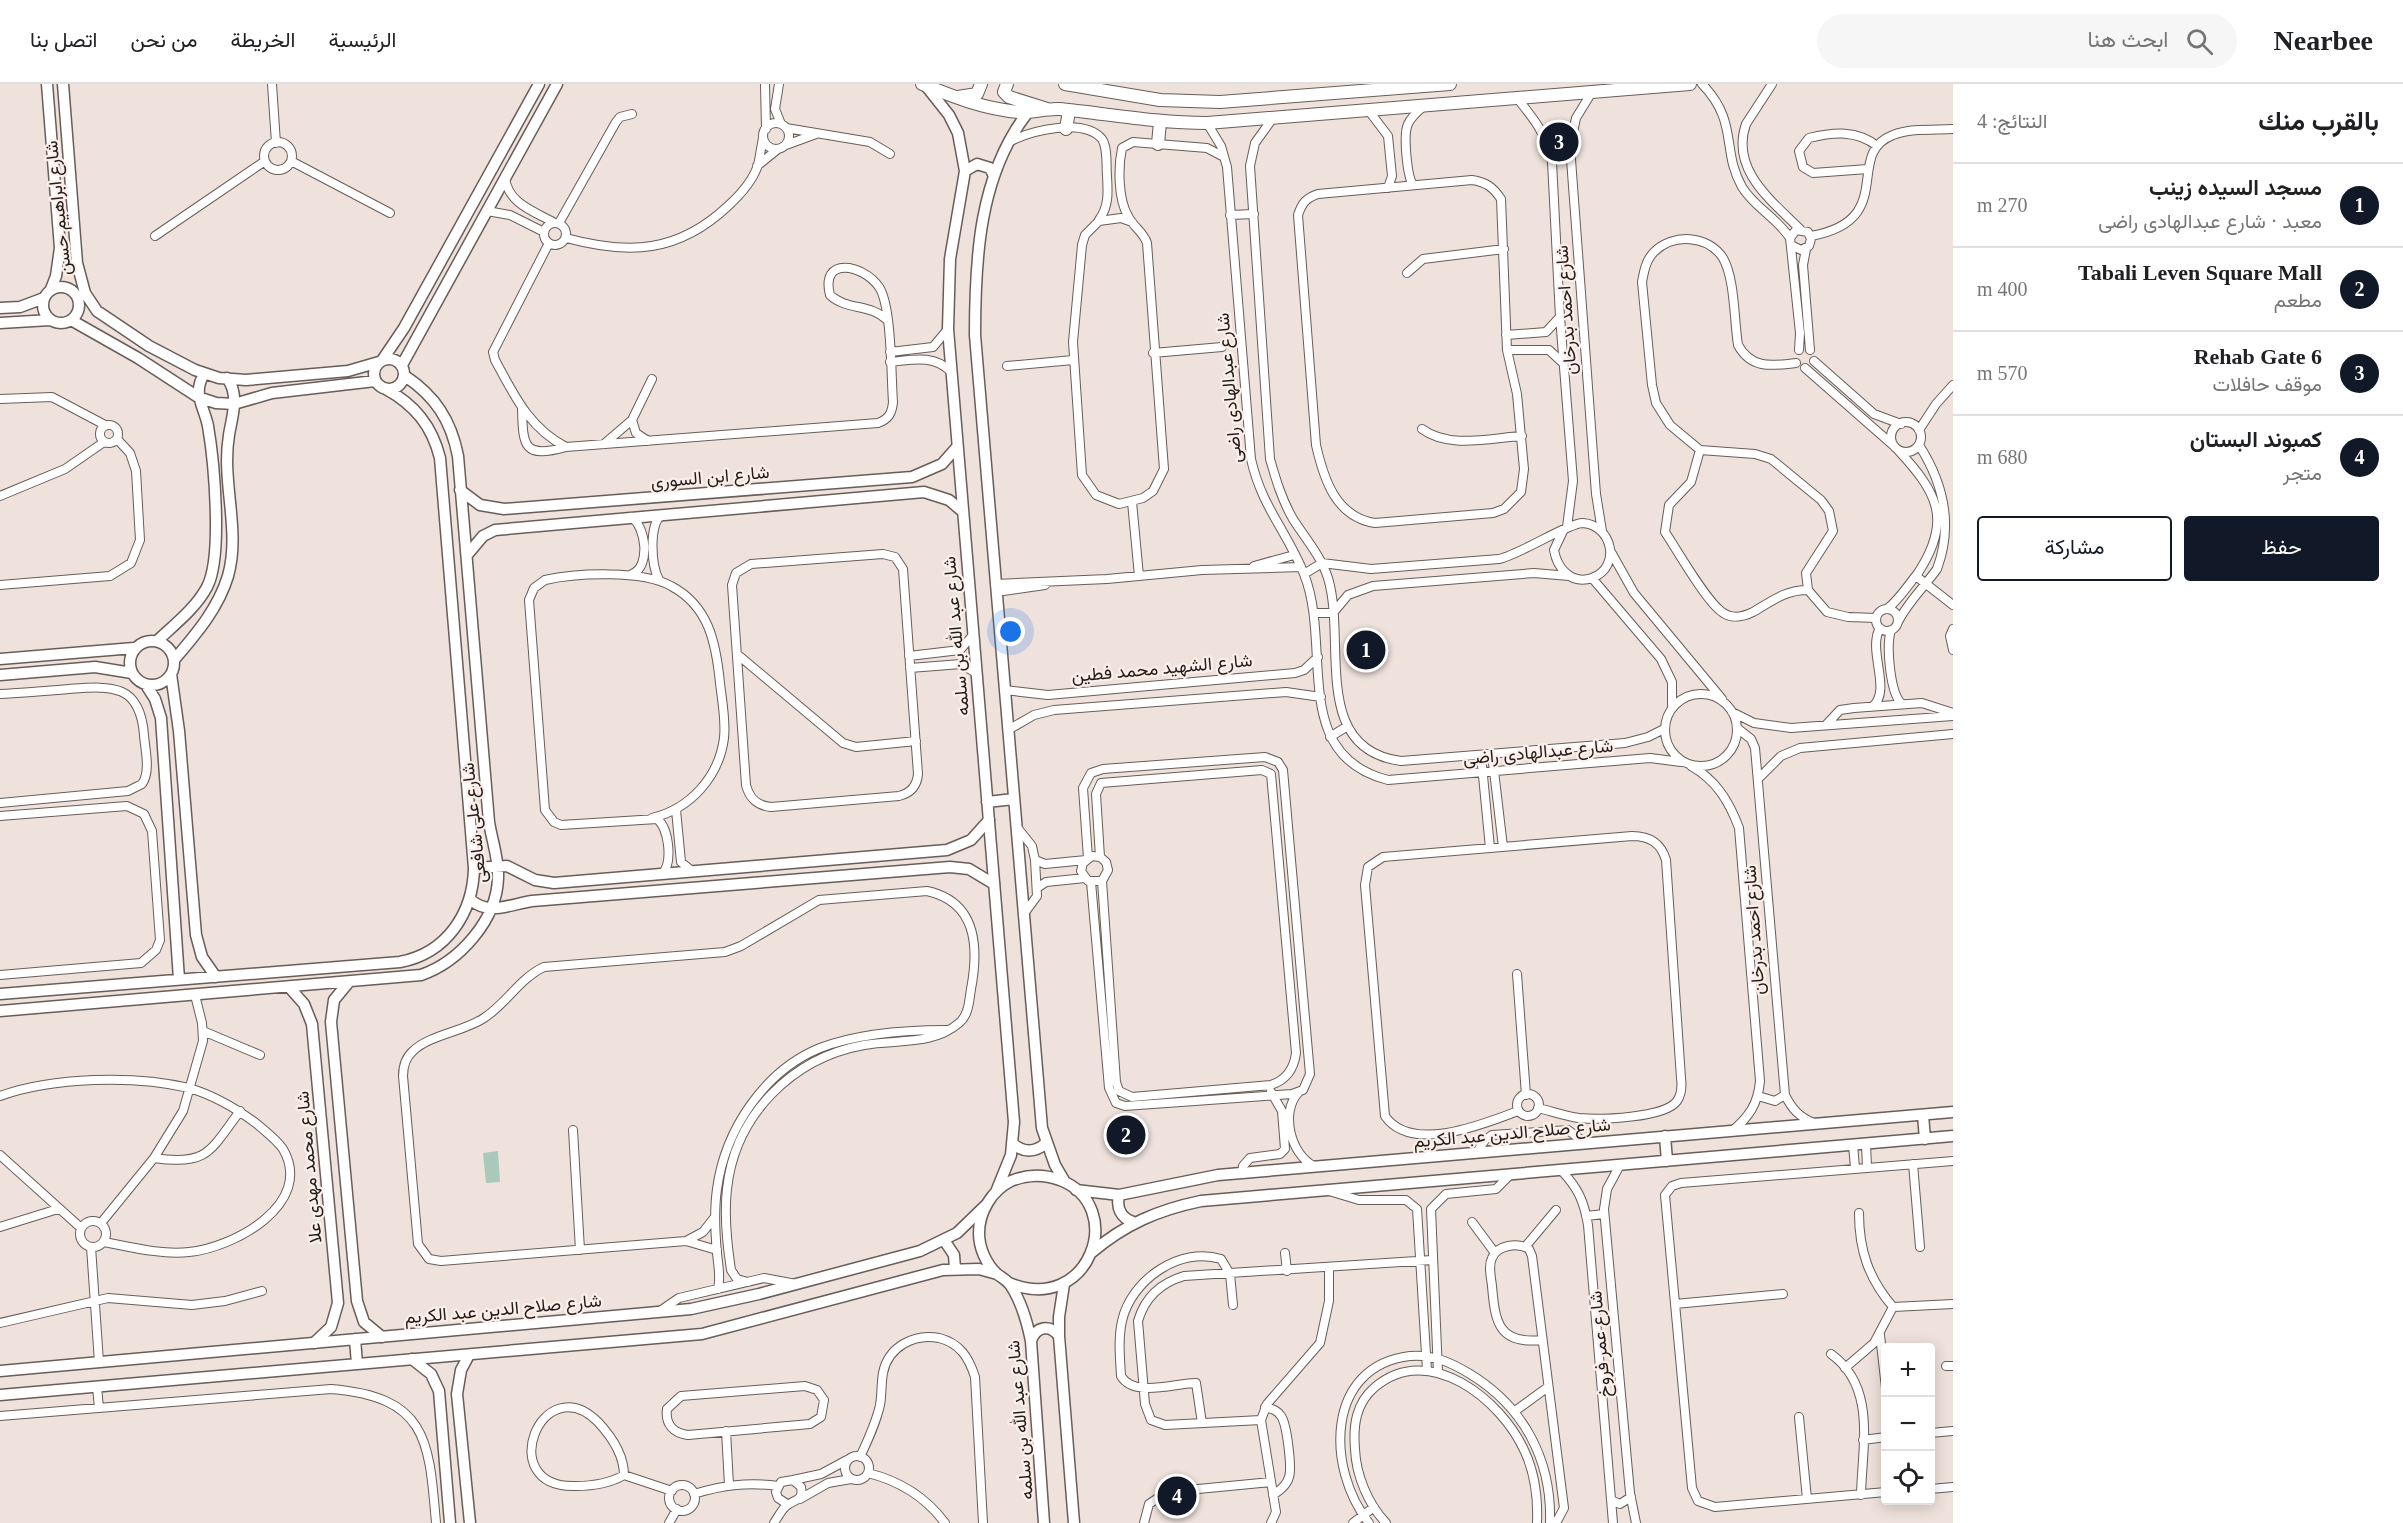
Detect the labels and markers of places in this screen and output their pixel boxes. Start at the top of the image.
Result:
pin: 3 [1540,120,1578,164]
pin: 1 [1346,628,1386,672]
pin: 2 [1106,1112,1146,1158]
pin: 4 [1158,1474,1196,1518]

